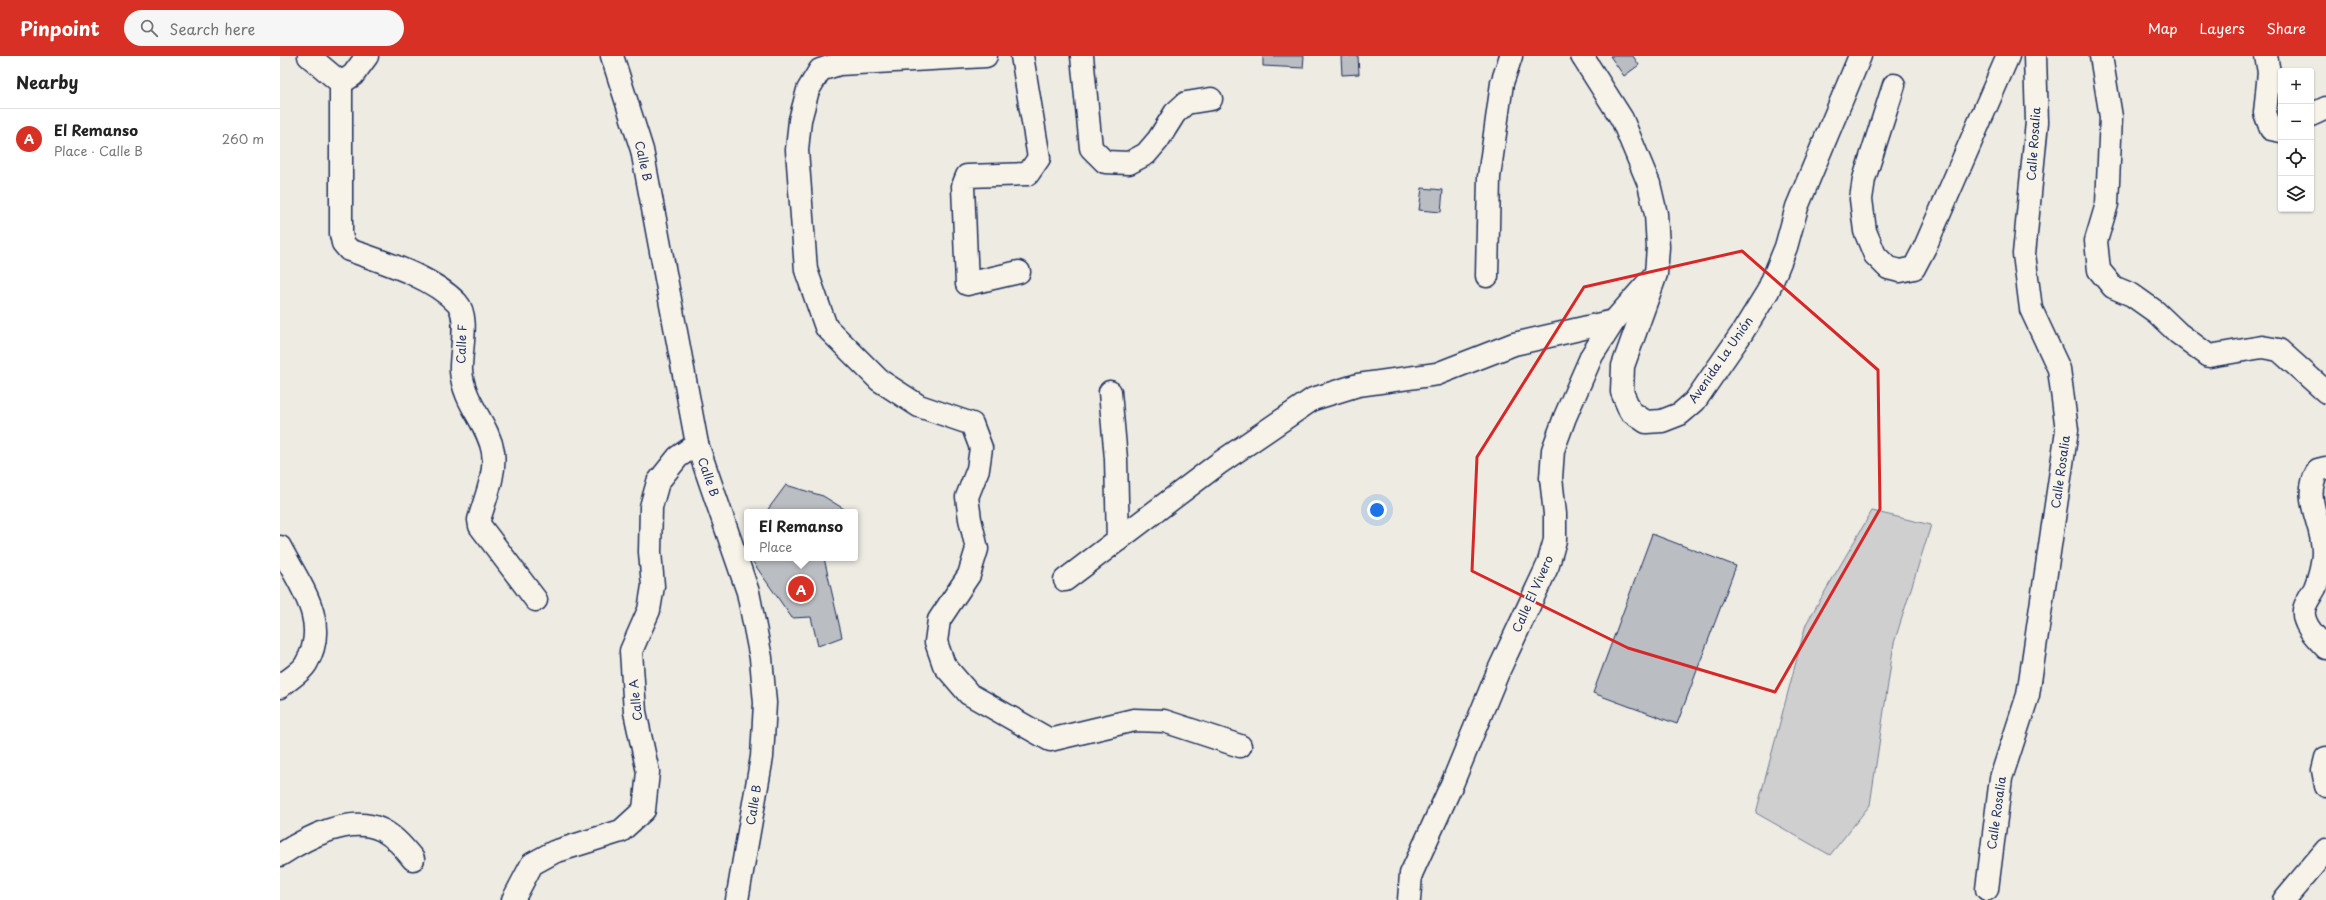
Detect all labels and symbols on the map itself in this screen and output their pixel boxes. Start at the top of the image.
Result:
street label: Calle Rosalia [2021,106,2045,181]
street label: Calle B [631,139,657,183]
street label: Avenida La Unión [1684,313,1757,406]
street label: Calle F [451,324,471,364]
street label: Calle Rosalia [2046,433,2074,510]
street label: Calle B [694,455,724,499]
your location [1367,500,1387,520]
street label: Calle El Vivero [1507,552,1557,635]
pin: A [788,574,814,604]
street label: Calle A [624,678,646,722]
street label: Calle Rosalia [1982,774,2010,851]
street label: Calle B [741,783,765,826]

